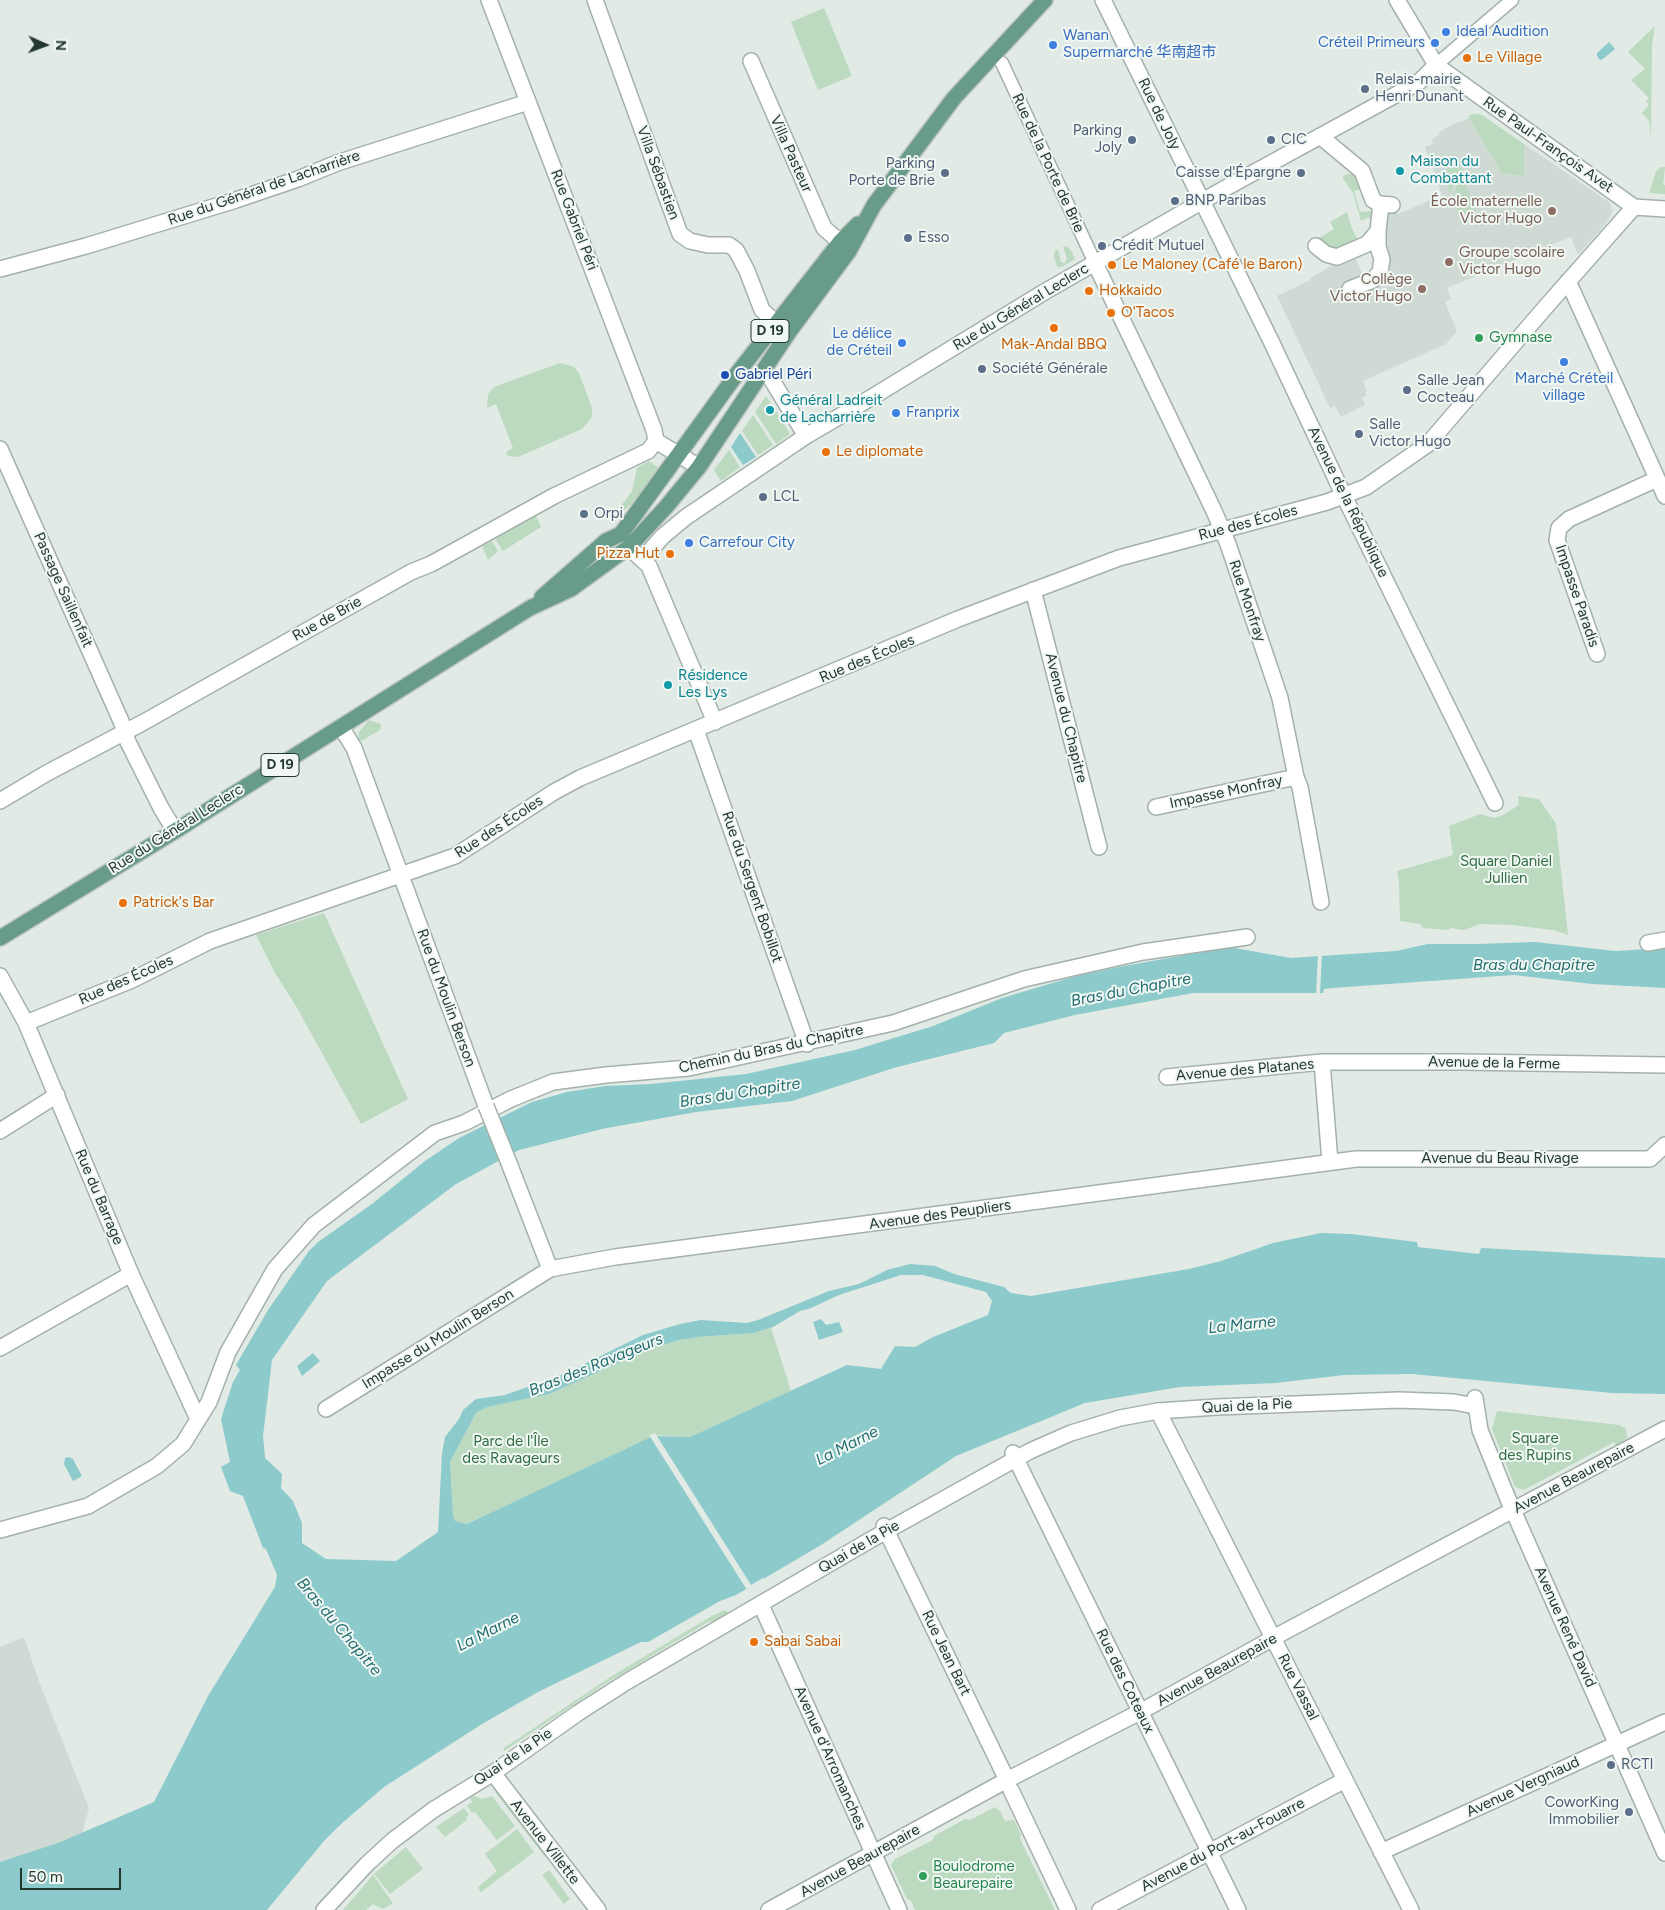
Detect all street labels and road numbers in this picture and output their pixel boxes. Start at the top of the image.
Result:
street label: Rue de Joly [1134,75,1184,153]
street label: Rue de la Porte de Brie [1008,91,1088,235]
street label: Rue Paul-François Avet [1479,93,1617,197]
street label: Villa Pasteur [766,113,816,195]
street label: Villa Sébastien [633,124,683,222]
street label: Rue du Général de Lacharrière [166,147,362,229]
street label: Rue Gabriel Péri [547,167,601,273]
street label: Rue du Général Leclerc [950,259,1092,355]
road number: D 19 [751,320,789,342]
street label: Avenue de la République [1304,424,1392,580]
street label: Rue des Écoles [1197,501,1299,545]
street label: Passage Saillenfait [30,530,96,650]
street label: Impasse Paradis [1551,542,1603,650]
street label: Rue Monfray [1225,558,1269,644]
street label: Rue de Brie [289,593,365,645]
street label: Rue des Écoles [817,631,917,687]
street label: Avenue du Chapitre [1041,651,1091,785]
road number: D 19 [261,754,299,776]
street label: Impasse Monfray [1168,771,1284,813]
street label: Rue du Général Leclerc [105,780,247,878]
street label: Rue des Écoles [452,792,546,862]
street label: Rue du Sergent Bobillot [718,809,786,965]
street label: Rue du Moulin Berson [413,927,479,1069]
street label: Rue des Écoles [76,951,176,1009]
street label: Chemin du Bras du Chapitre [677,1021,865,1077]
street label: Avenue de la Ferme [1428,1053,1560,1073]
street label: Avenue des Platanes [1175,1055,1315,1085]
street label: Rue du Barrage [71,1146,127,1248]
street label: Avenue du Beau Rivage [1421,1150,1579,1168]
street label: Avenue des Peupliers [868,1196,1012,1234]
street label: Impasse du Moulin Berson [359,1285,517,1393]
street label: Quai de la Pie [1201,1395,1293,1417]
street label: Avenue Beaurepaire [1510,1439,1638,1517]
street label: Quai de la Pie [815,1517,903,1577]
street label: Avenue René David [1530,1564,1600,1690]
street label: Rue Jean Bart [918,1607,974,1699]
street label: Rue des Coteaux [1092,1626,1158,1736]
street label: Avenue Beaurepaire [1154,1630,1280,1710]
street label: Rue Vassal [1274,1651,1322,1723]
street label: Avenue d'Arromanches [790,1683,870,1833]
street label: Quai de la Pie [470,1724,556,1790]
street label: Avenue Vergniaud [1463,1753,1583,1821]
street label: Avenue du Port-au-Fouarre [1138,1794,1308,1896]
street label: Avenue Villette [506,1796,584,1888]
street label: Avenue Beaurepaire [797,1821,923,1901]

